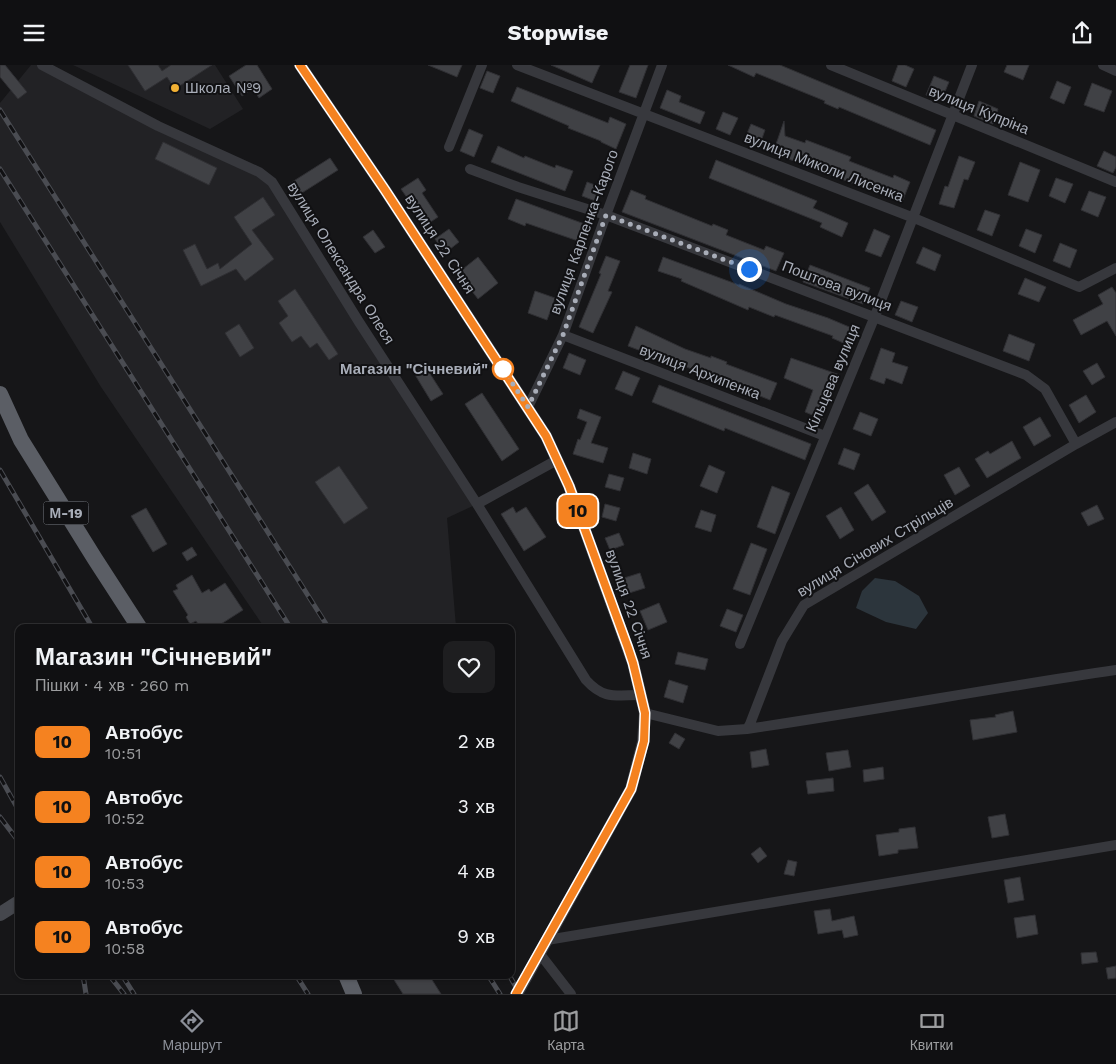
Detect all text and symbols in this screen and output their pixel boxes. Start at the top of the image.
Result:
icon: menu [20,19,48,47]
icon: share [1068,19,1096,47]
text: Stopwise [507,20,609,45]
place label: Школа №9 [185,79,261,97]
marker: Школа №9 [169,82,181,94]
street label: вулиця Купріна [926,82,1032,139]
street label: вулиця Миколи Лисенка [742,128,907,206]
street label: вулиця Карпенка-Карого [546,147,622,317]
street label: вулиця Олександра Олеся [284,179,398,347]
street label: вулиця 22 Січня [401,191,479,297]
your location [737,257,762,282]
street label: Поштова вулиця [780,257,894,315]
street label: Кільцева вулиця [802,321,864,435]
street label: вулиця Архипенка [637,341,763,404]
marker: Магазин "Січневий" [492,358,514,380]
place label: Магазин "Січневий" [340,360,488,378]
street label: вулиця Січових Стрільців [794,493,956,601]
line badge: 10 [556,495,600,527]
text: 10 [568,500,588,521]
road number: М-19 [44,501,88,524]
street label: вулиця 22 Січня [602,547,656,661]
button: heart [443,641,495,693]
text: Магазин "Січневий" [35,643,272,671]
text: Пішки · 4 хв · 260 m [35,676,189,695]
text: Автобус [105,721,183,744]
text: 2 хв [458,730,495,753]
text: 10 [53,731,72,752]
text: 10:51 [105,744,141,763]
text: Автобус [105,786,183,809]
text: 3 хв [458,795,495,818]
text: 10 [53,796,72,817]
text: 10:52 [105,809,145,828]
text: Автобус [105,851,183,874]
text: 4 хв [457,860,495,883]
text: 10 [53,861,72,882]
text: 10:53 [105,874,145,893]
text: Автобус [105,916,183,939]
text: 9 хв [457,925,495,948]
text: 10 [53,926,72,947]
text: 10:58 [105,939,145,958]
tab: Маршрут [163,1007,222,1053]
tab: Карта [547,1007,585,1053]
tab: Квитки [910,1007,953,1053]

